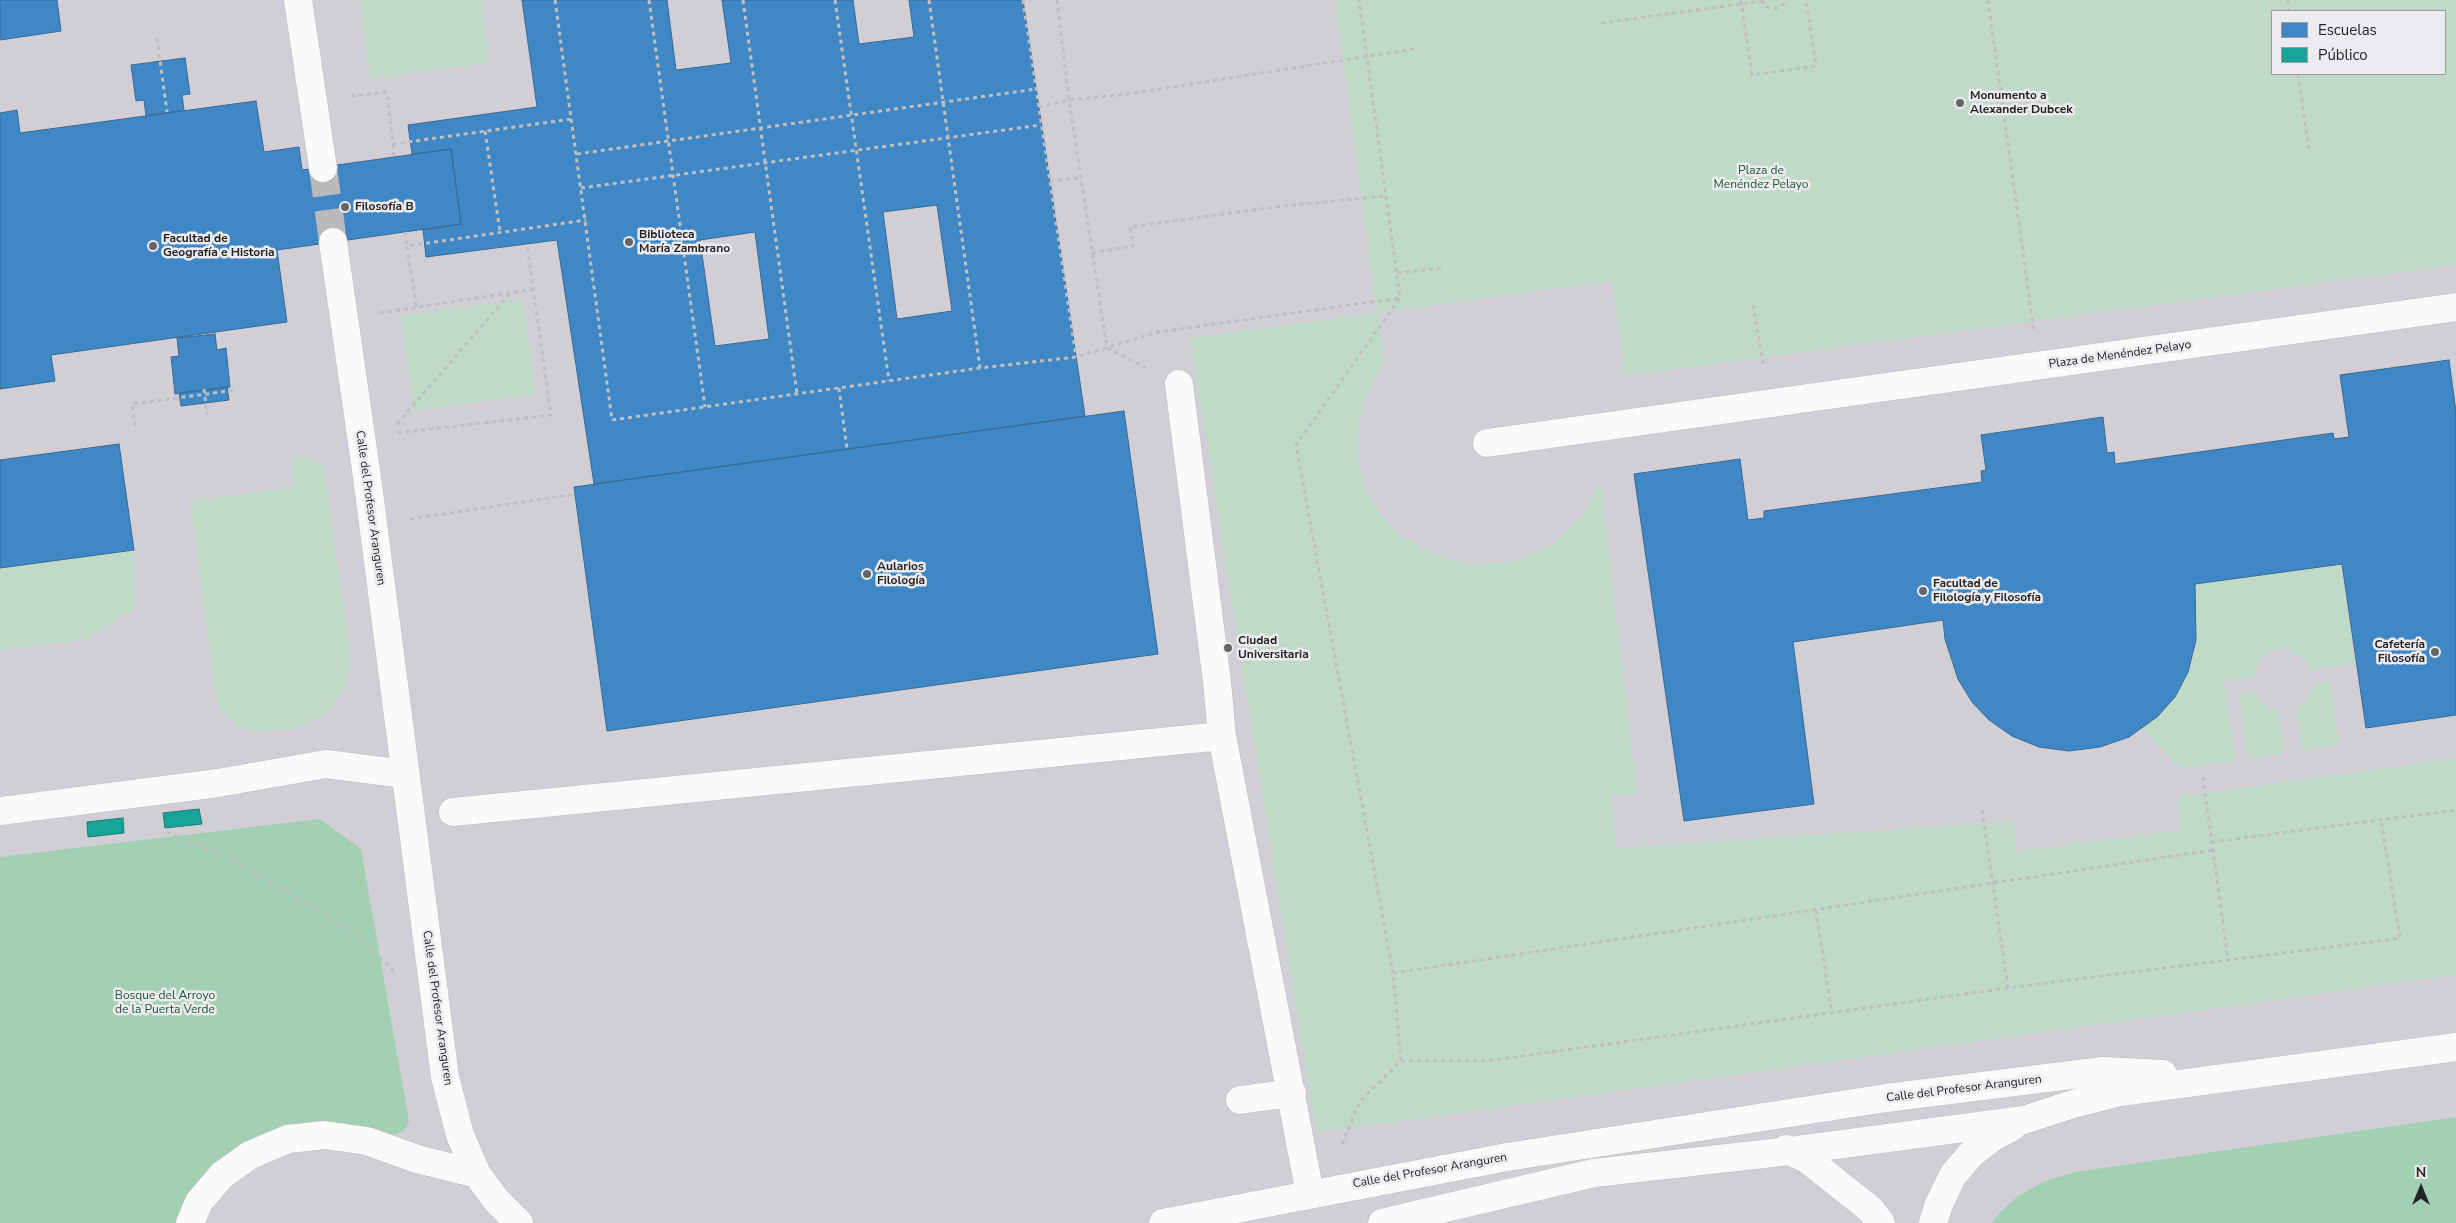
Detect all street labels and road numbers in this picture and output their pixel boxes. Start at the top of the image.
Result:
street label: Plaza de Menéndez Pelayo [2048,338,2192,372]
street label: Calle del Profesor Aranguren [352,430,388,586]
street label: Calle del Profesor Aranguren [419,930,455,1086]
street label: Calle del Profesor Aranguren [1885,1072,2043,1106]
street label: Calle del Profesor Aranguren [1352,1150,1508,1192]

